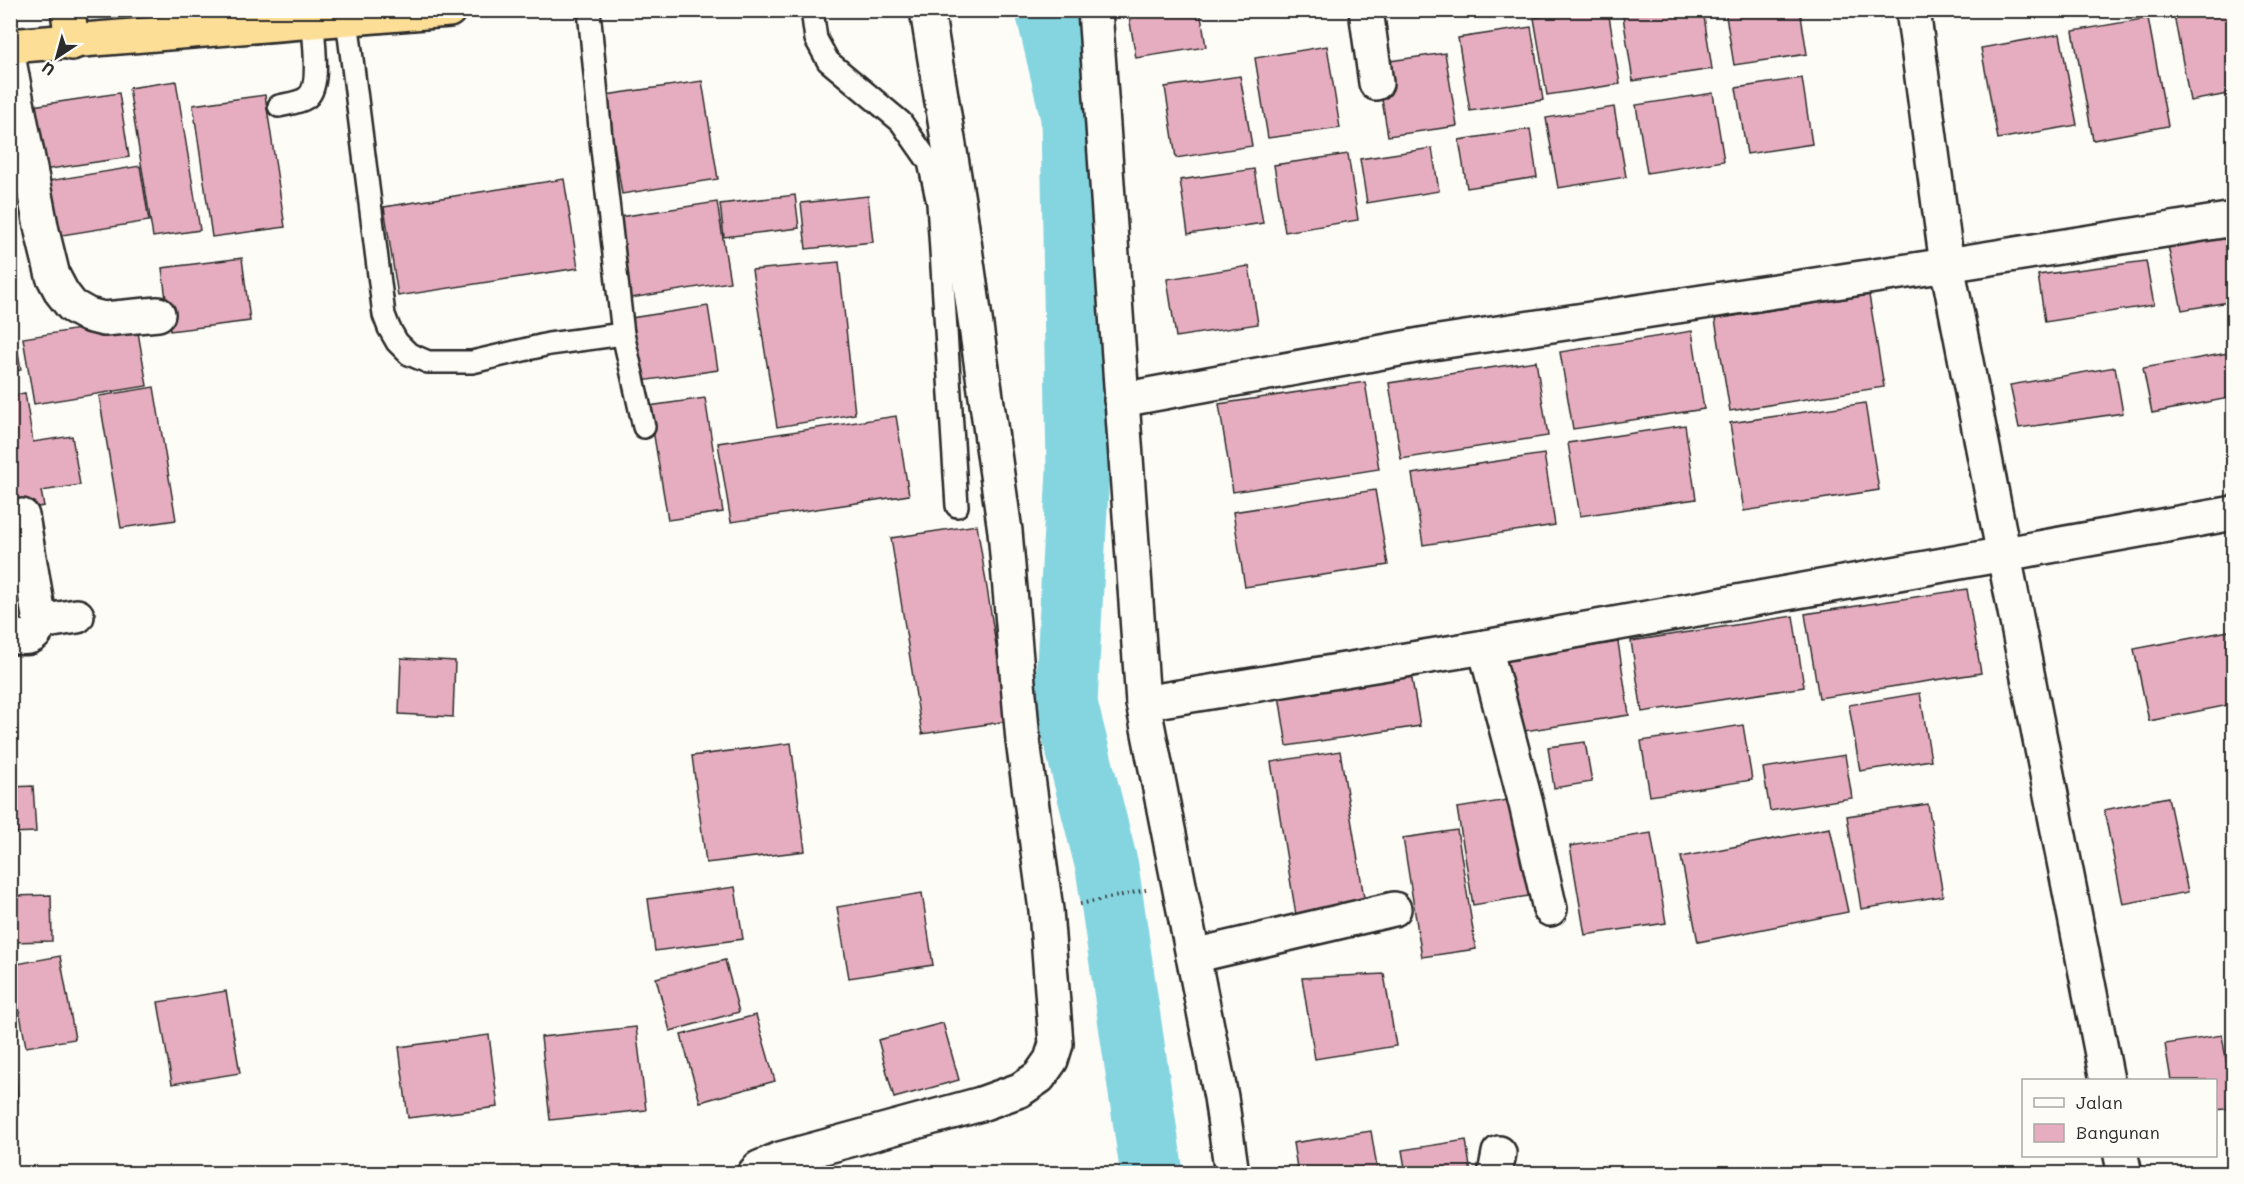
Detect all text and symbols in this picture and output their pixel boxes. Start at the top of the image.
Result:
north arrow [27,27,87,87]
text: U [37,58,59,81]
legend [2022,1079,2217,1157]
text: Jalan [2076,1090,2123,1114]
text: Bangunan [2076,1120,2160,1144]

